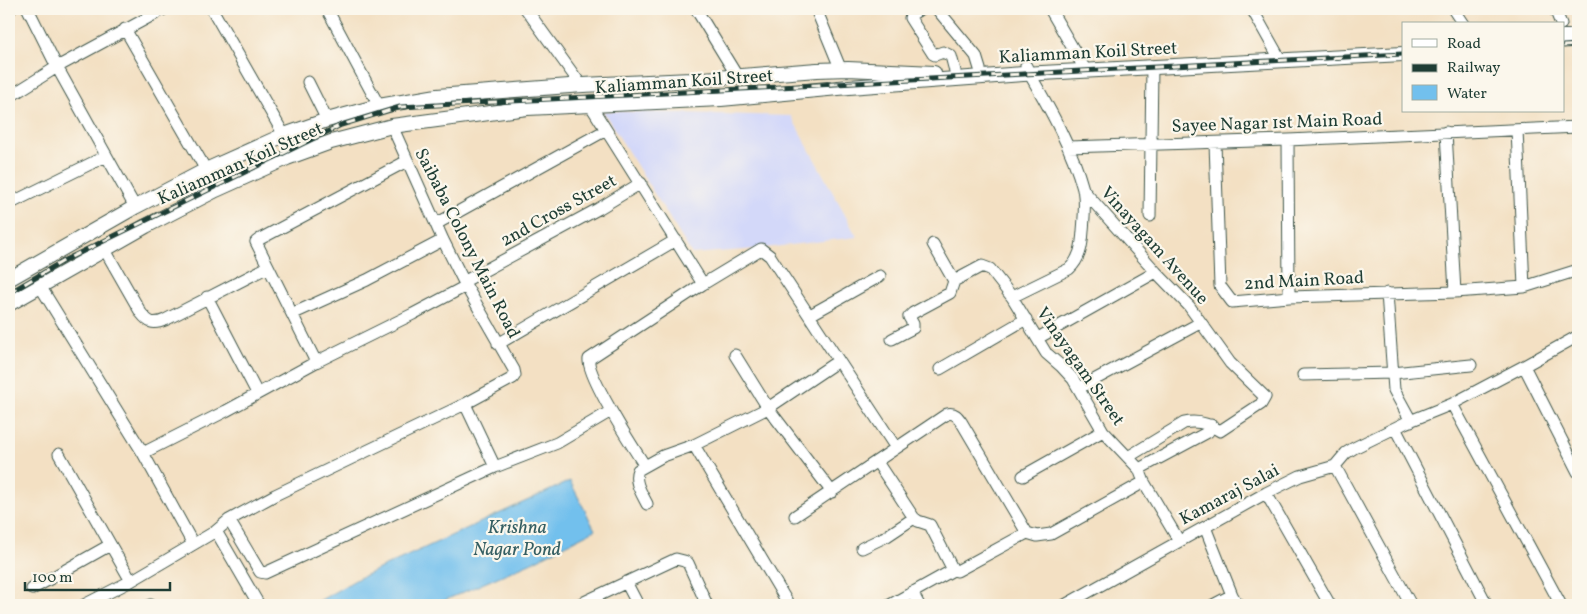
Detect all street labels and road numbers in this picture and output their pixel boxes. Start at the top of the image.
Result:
street label: Kaliamman Koil Street [998,36,1178,71]
street label: Kaliamman Koil Street [594,64,774,101]
street label: Sayee Nagar 1st Main Road [1171,107,1383,140]
street label: Kaliamman Koil Street [154,117,327,212]
street label: Saibaba Colony Main Road [408,144,526,343]
street label: 2nd Cross Street [496,169,621,254]
street label: Vinayagam Avenue [1094,181,1214,311]
street label: 2nd Main Road [1243,266,1365,297]
street label: Vinayagam Street [1029,303,1130,431]
street label: Kamaraj Salai [1175,458,1284,532]

